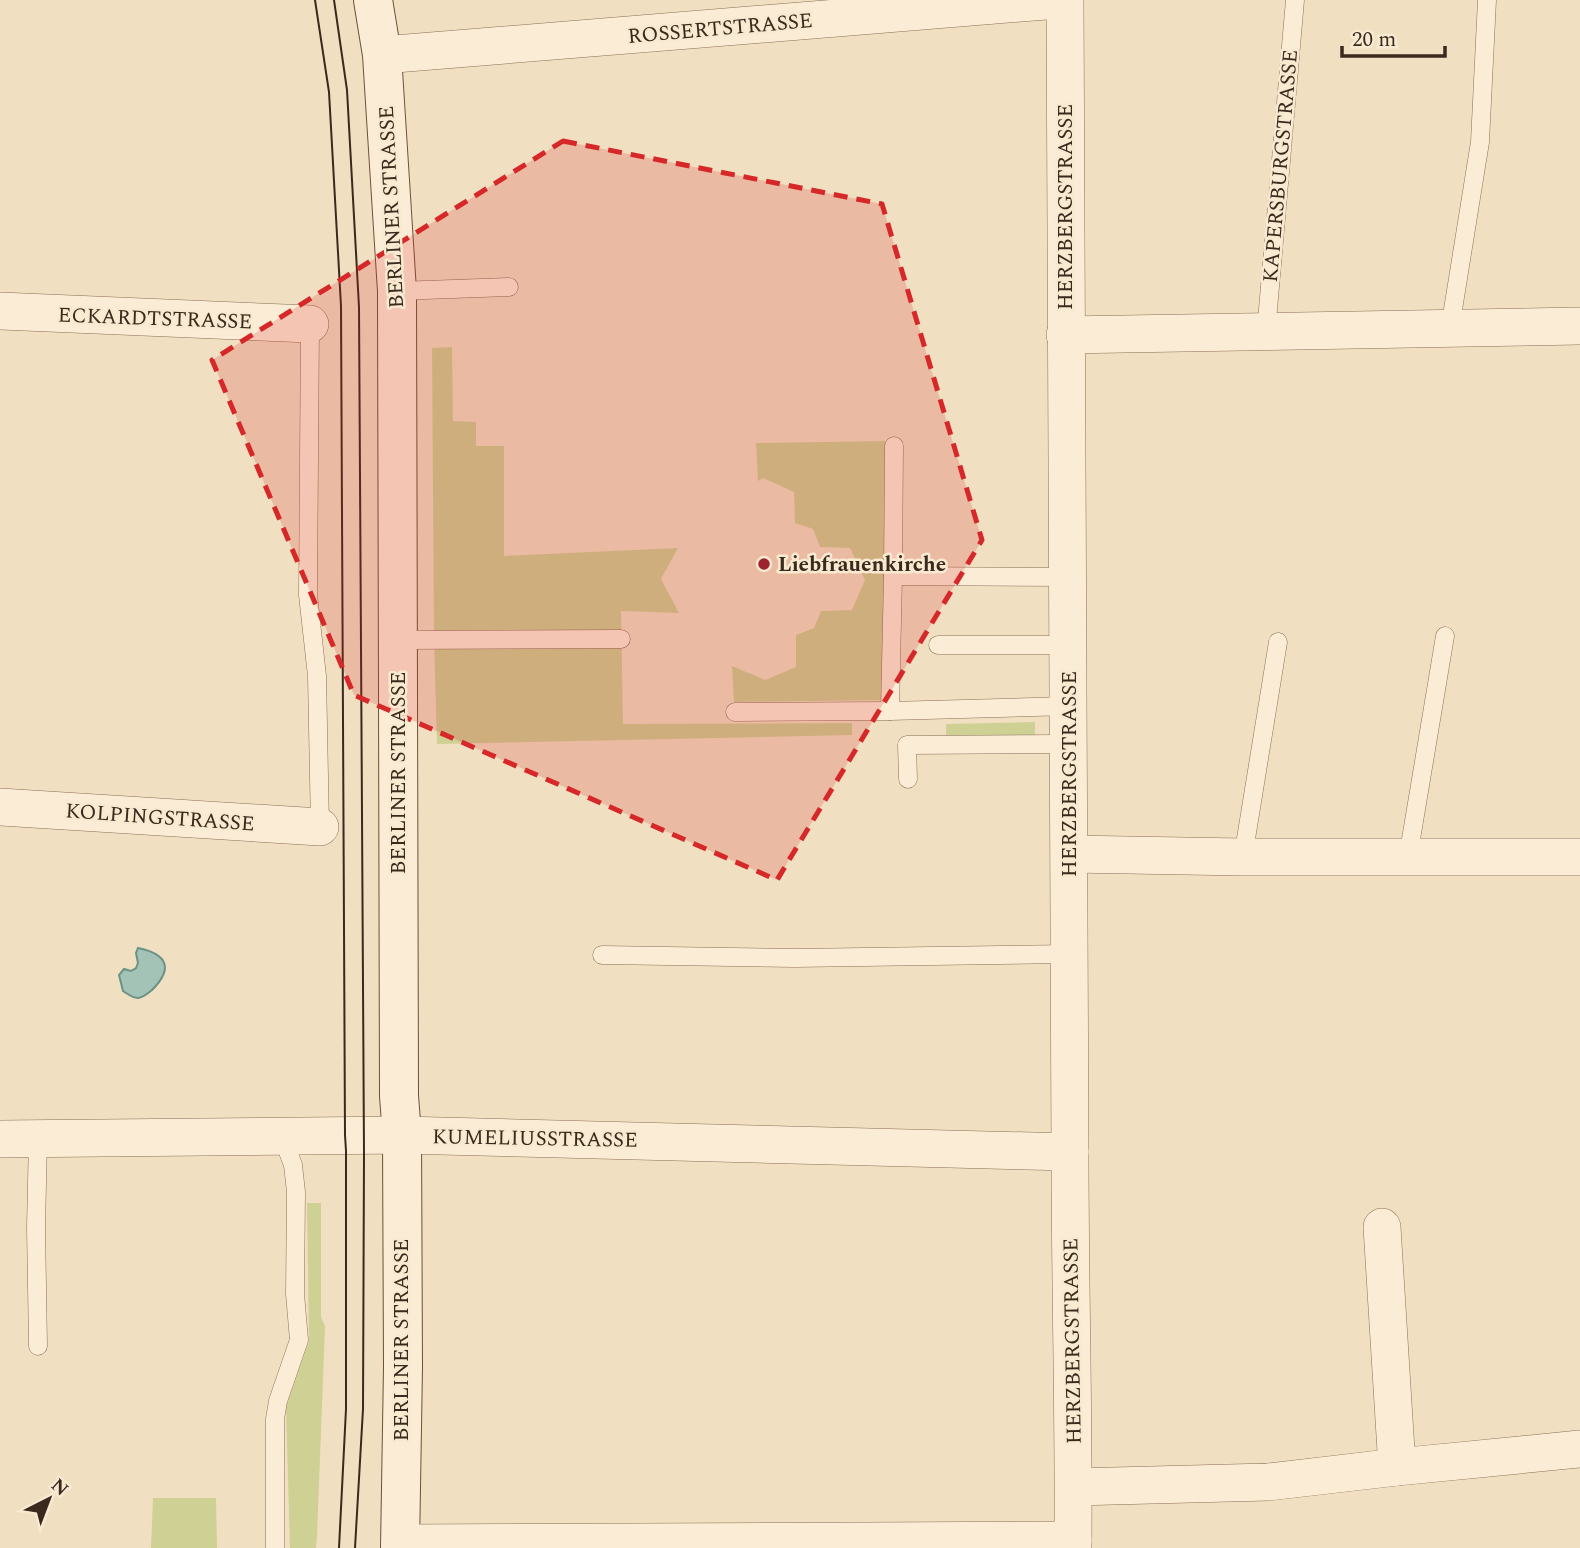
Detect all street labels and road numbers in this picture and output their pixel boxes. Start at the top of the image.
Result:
street label: ROSSERTSTRASSE [626,5,814,53]
street label: KAPERSBURGSTRASSE [1255,48,1307,284]
street label: HERZBERGSTRASSE [1050,104,1082,310]
street label: BERLINER STRASSE [371,105,413,309]
street label: ECKARDTSTRASSE [57,300,253,338]
street label: HERZBERGSTRASSE [1054,671,1086,877]
street label: BERLINER STRASSE [383,672,415,874]
street label: KOLPINGSTRASSE [64,795,256,841]
street label: KUMELIUSSTRASSE [432,1121,638,1157]
street label: HERZBERGSTRASSE [1055,1238,1091,1444]
street label: BERLINER STRASSE [386,1239,418,1441]

